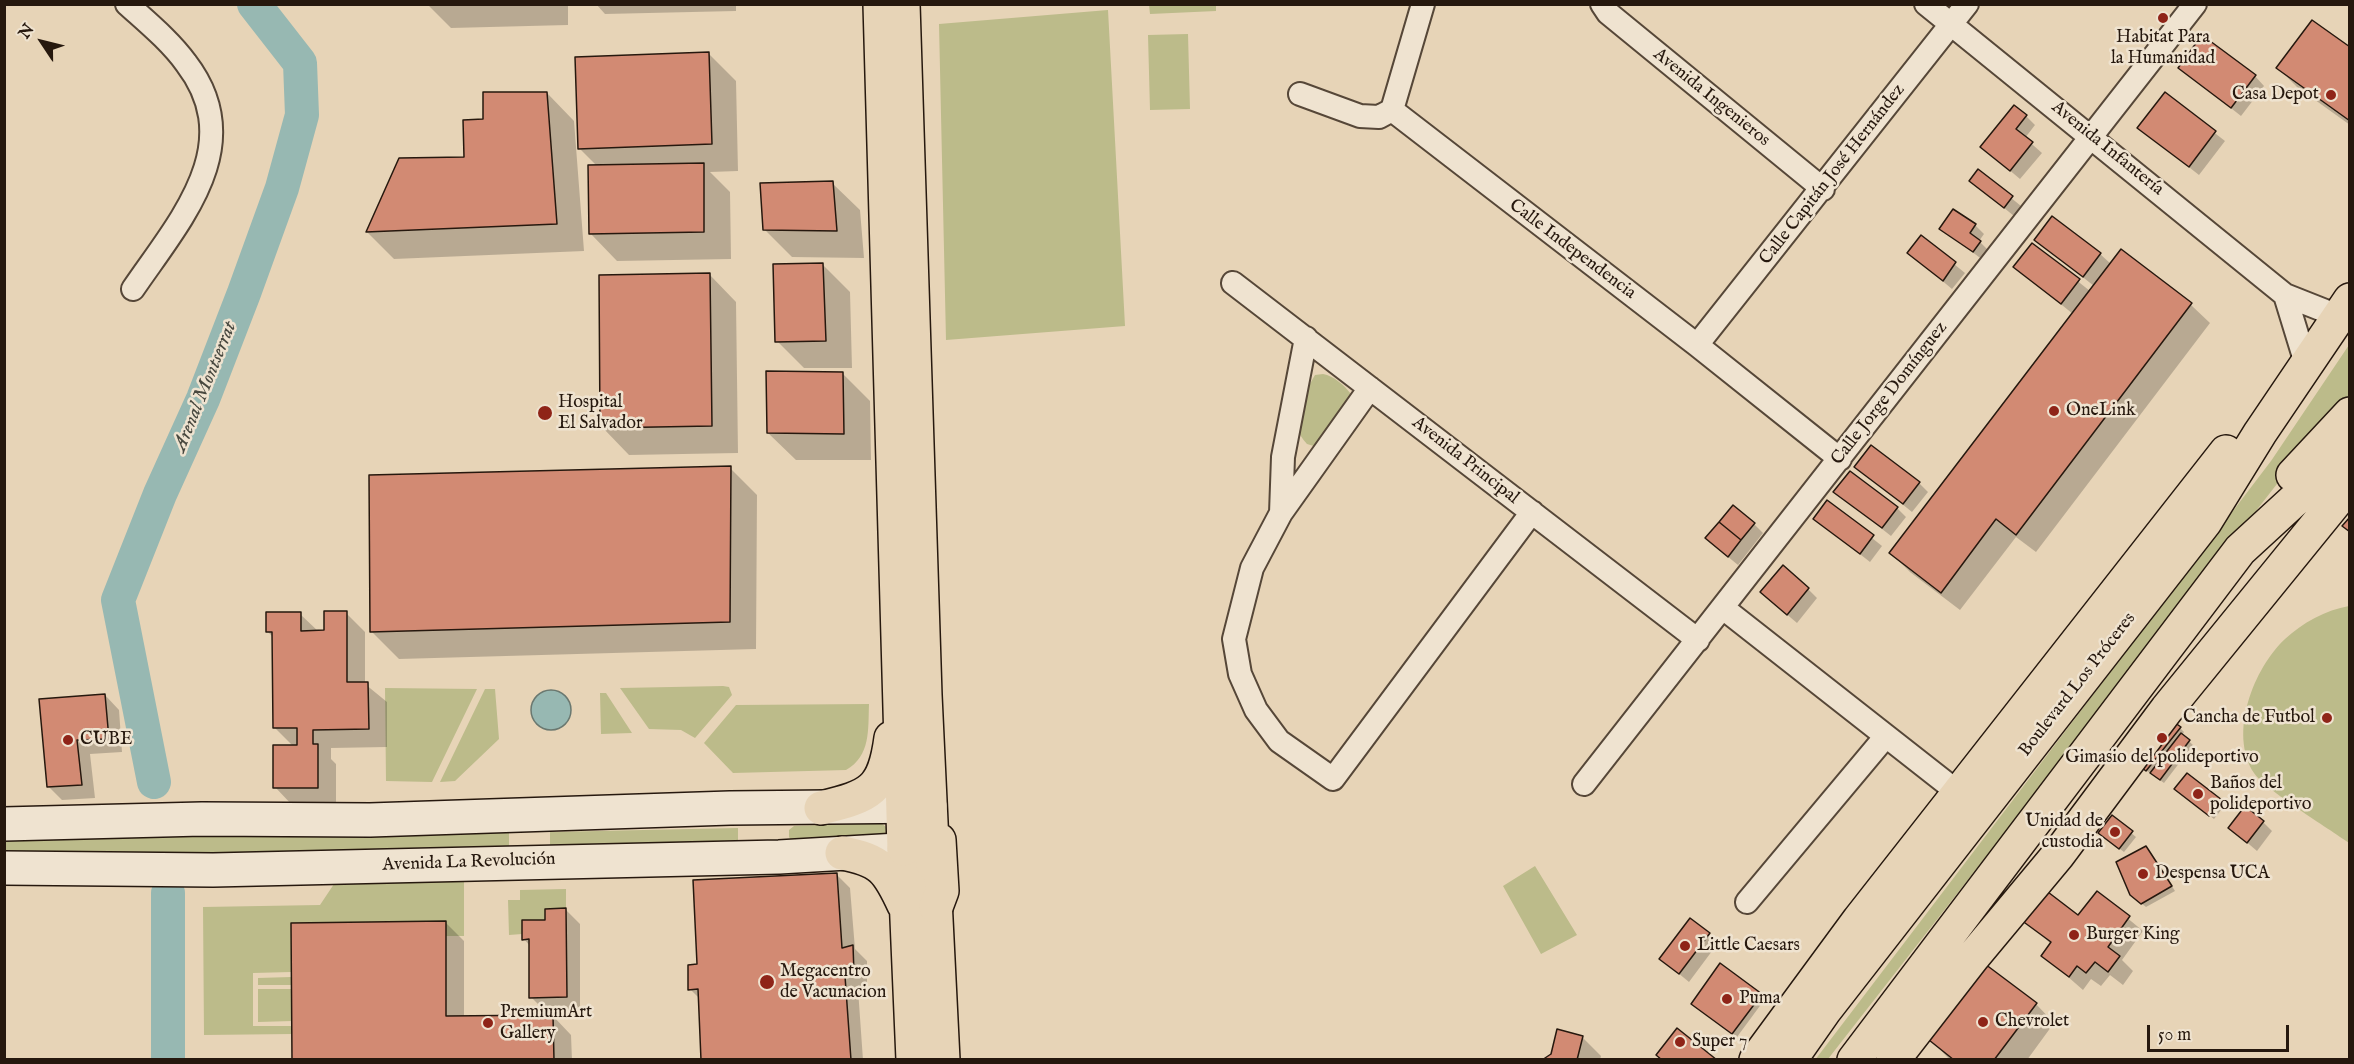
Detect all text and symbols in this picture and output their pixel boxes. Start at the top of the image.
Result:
marker: Habitat Para la Humanidad [2156,11,2170,25]
north arrow [12,12,72,72]
text: N [15,20,39,43]
place label: Habitat Para la Humanidad [2111,27,2215,70]
street label: Avenida Ingenieros [1648,44,1774,152]
street label: Calle Capitán José Hernández [1756,80,1910,270]
place label: Casa Depot [2232,84,2319,106]
marker: Casa Depot [2324,88,2338,102]
street label: Avenida Infantería [2046,97,2168,201]
street label: Calle Independencia [1504,195,1640,305]
water label: Arenal Montserrat [169,318,243,456]
street label: Calle Jorge Domínguez [1827,318,1953,470]
place label: Hospital El Salvador [558,392,643,434]
place label: OneLink [2066,400,2136,422]
marker: Hospital El Salvador [536,404,554,422]
marker: OneLink [2047,404,2061,418]
street label: Avenida Principal [1407,412,1523,510]
street label: Boulevard Los Próceres [2015,609,2141,761]
place label: Cancha de Futbol [2183,707,2315,729]
marker: Cancha de Futbol [2320,711,2334,725]
place label: CUBE [80,729,132,751]
marker: Gimasio del polideportivo [2155,731,2169,745]
marker: CUBE [61,733,75,747]
place label: Gimasio del polideportivo [2065,747,2259,769]
place label: Baños del polideportivo [2210,773,2311,816]
marker: Baños del polideportivo [2191,787,2205,801]
place label: Unidad de custodia [2025,811,2103,854]
marker: Unidad de custodia [2108,825,2122,839]
street label: Avenida La Revolución [382,849,556,877]
place label: Despensa UCA [2155,863,2270,885]
marker: Despensa UCA [2136,867,2150,881]
place label: Burger King [2086,924,2180,946]
marker: Burger King [2067,928,2081,942]
place label: Little Caesars [1697,935,1800,957]
marker: Little Caesars [1678,939,1692,953]
place label: Megacentro de Vacunacion [780,961,886,1004]
marker: Megacentro de Vacunacion [758,973,776,991]
place label: Puma [1739,988,1780,1010]
marker: Puma [1720,992,1734,1006]
place label: PremiumArt Gallery [500,1002,592,1044]
place label: Chevrolet [1995,1011,2069,1033]
scale bar [2150,1013,2292,1051]
marker: Chevrolet [1976,1015,1990,1029]
marker: PremiumArt Gallery [481,1016,495,1030]
text: 50 m [2158,1024,2191,1047]
place label: Super 7 [1692,1031,1748,1053]
marker: Super 7 [1673,1035,1687,1049]

